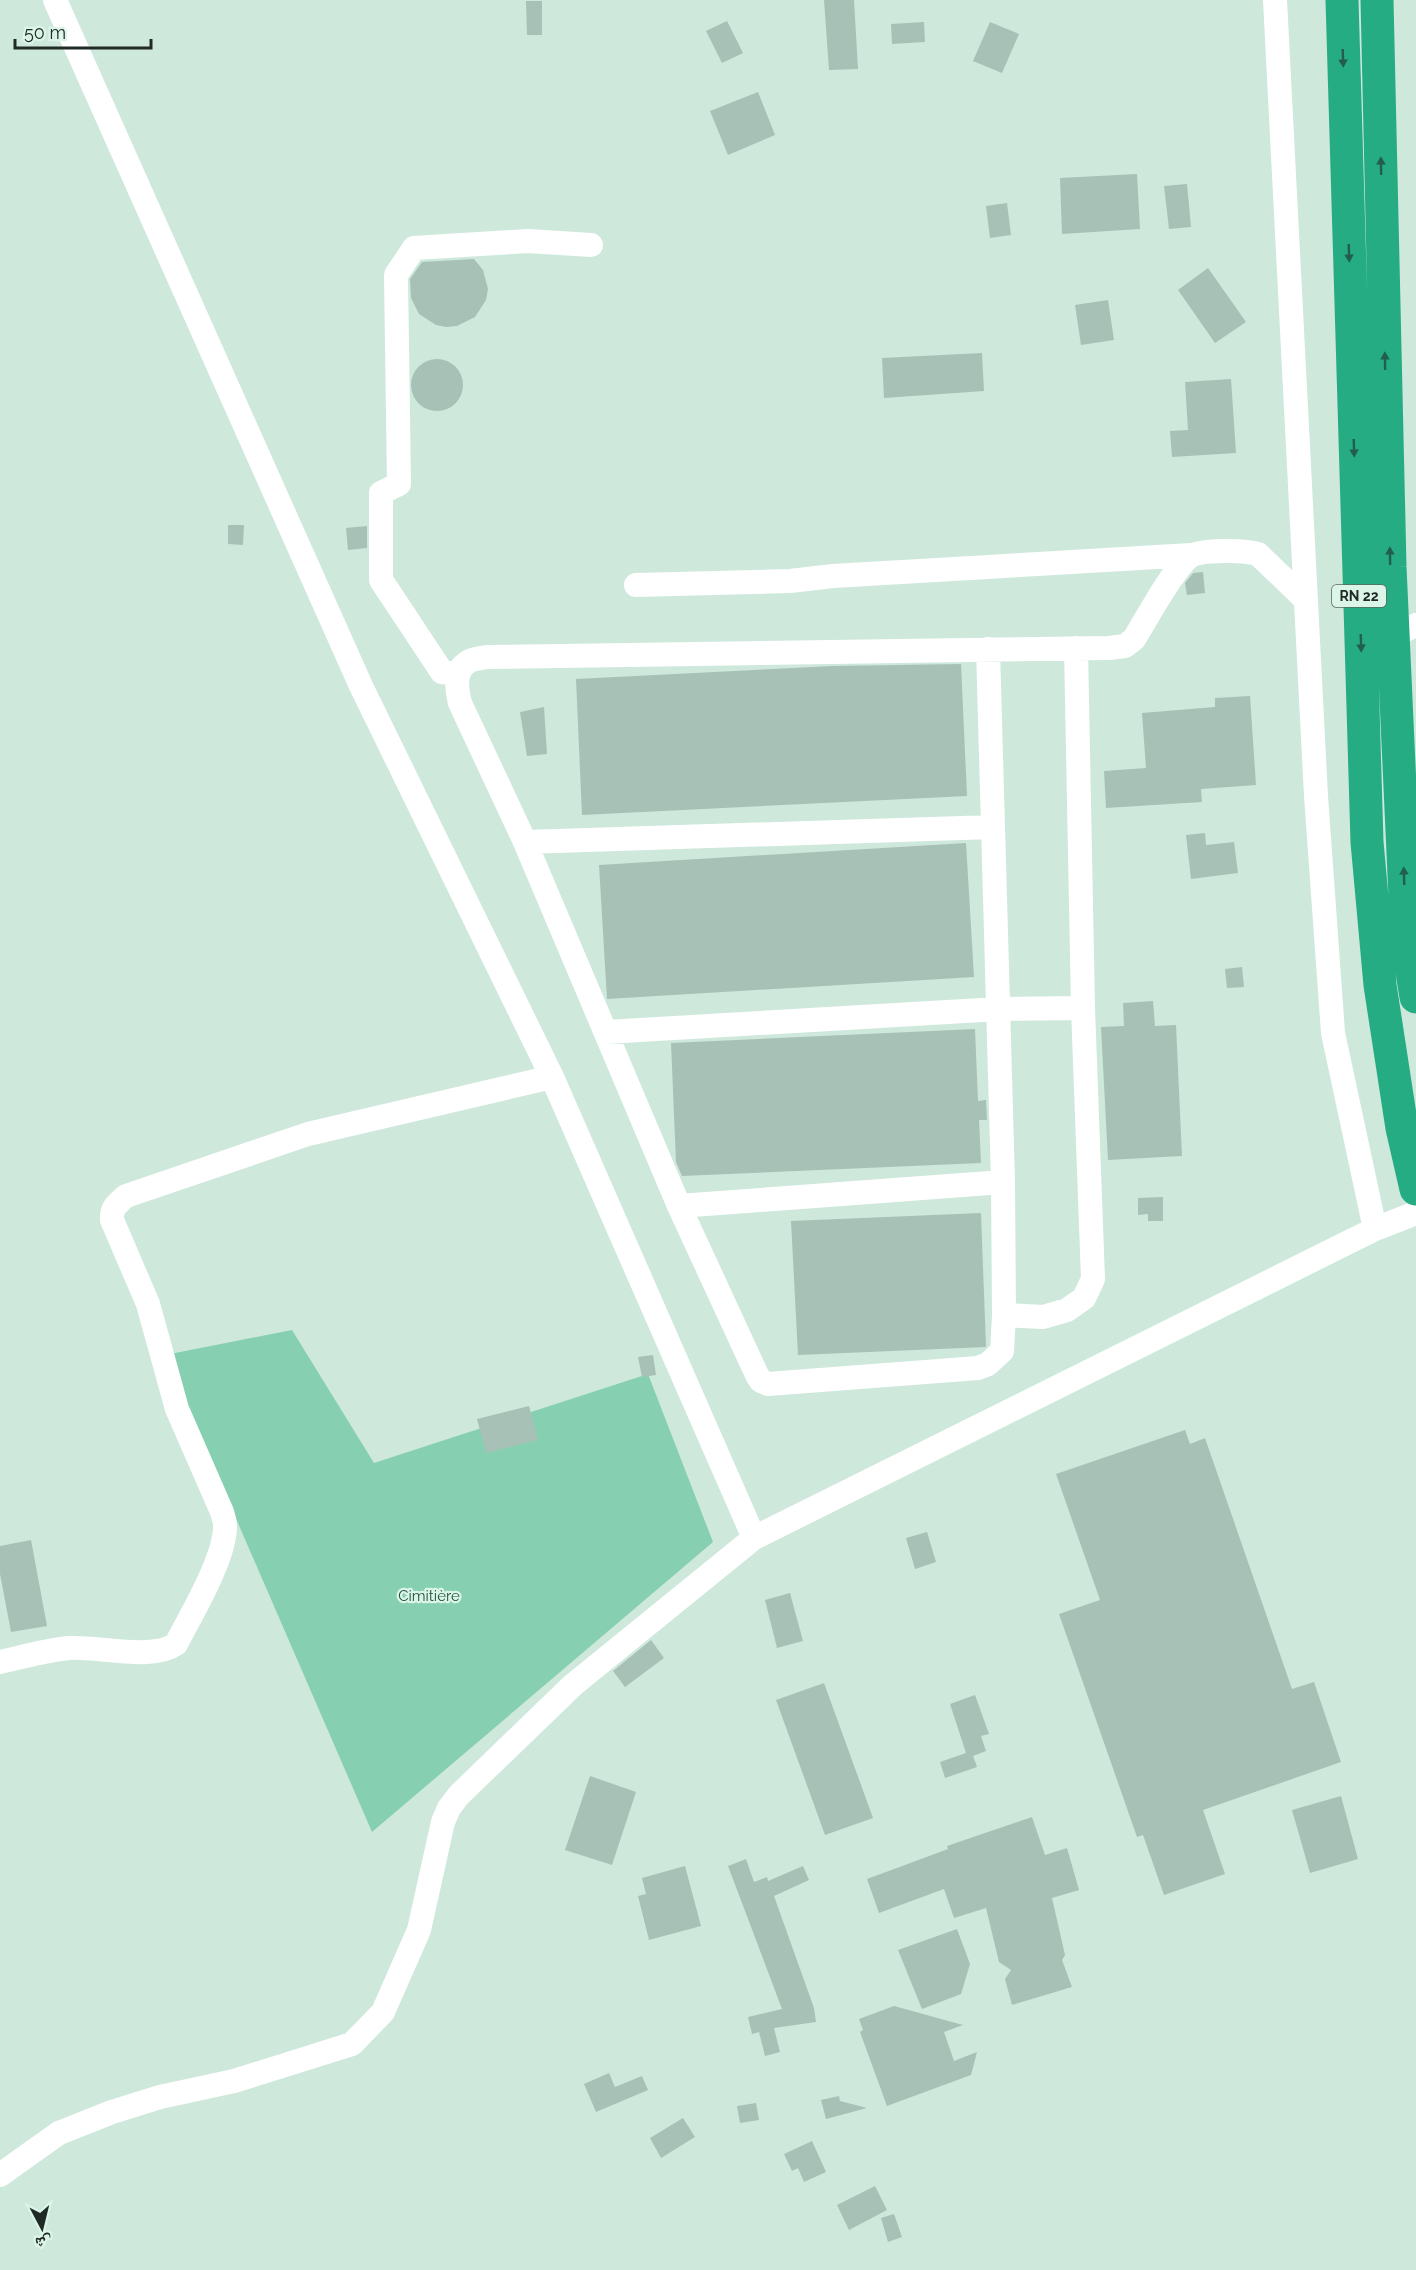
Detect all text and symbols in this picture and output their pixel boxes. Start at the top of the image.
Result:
scale bar [15,12,152,50]
text: 50 m [24,22,66,43]
one-way arrow [1339,49,1348,68]
one-way arrow [1376,156,1385,175]
one-way arrow [1344,244,1353,263]
one-way arrow [1380,351,1390,370]
one-way arrow [1349,439,1359,458]
one-way arrow [1385,546,1394,565]
road number: RN 22 [1332,585,1386,607]
one-way arrow [1356,634,1365,653]
one-way arrow [1400,867,1409,886]
park label: Cimitière [398,1587,460,1605]
north arrow [12,2198,72,2258]
text: ش [34,2232,53,2253]

